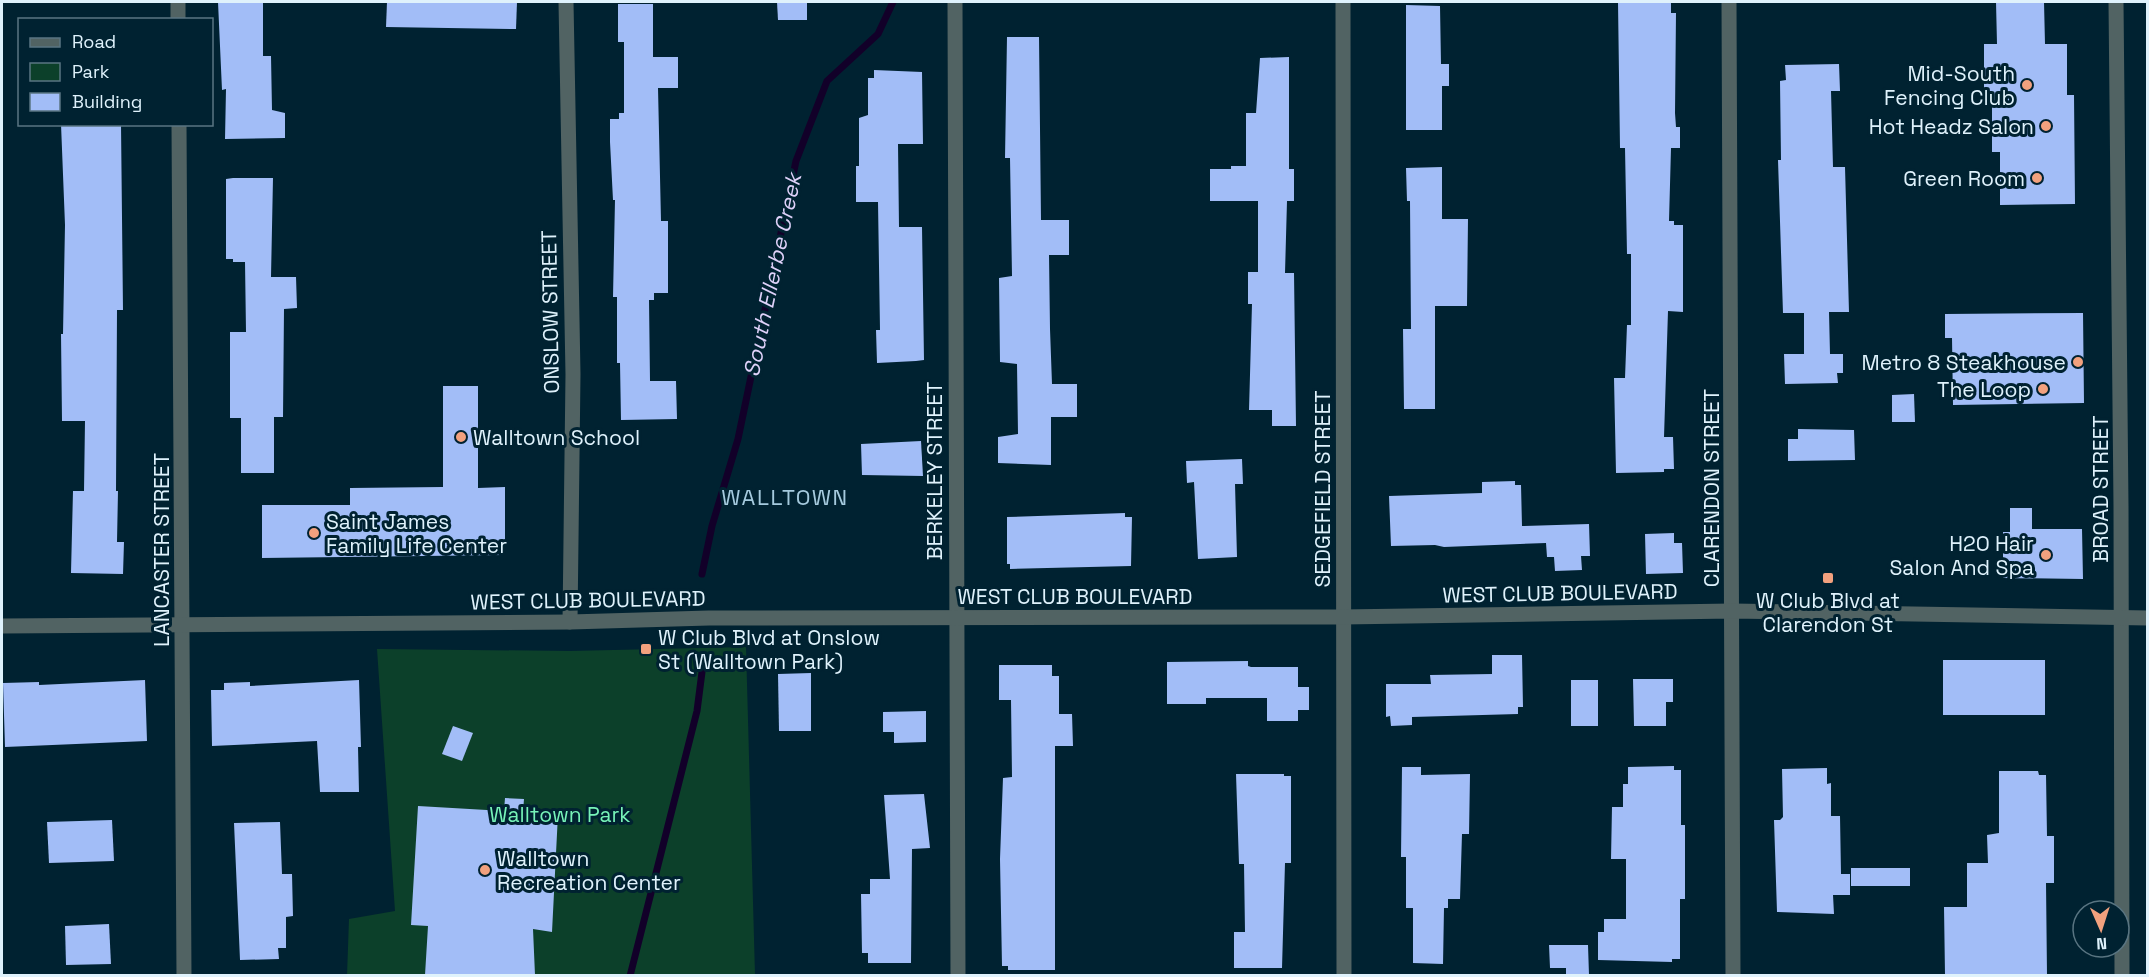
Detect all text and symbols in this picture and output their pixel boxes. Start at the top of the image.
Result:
legend [18,18,213,126]
text: Road [72,30,116,53]
text: Park [72,60,110,83]
place label: Mid-South Fencing Club [1884,60,2015,111]
marker: Mid-South Fencing Club [2020,78,2034,92]
text: Building [72,90,142,113]
place label: Hot Headz Salon [1869,113,2034,140]
marker: Hot Headz Salon [2039,119,2053,133]
place label: Green Room [1903,165,2025,192]
water label: South Ellerbe Creek [737,169,808,379]
marker: Green Room [2030,171,2044,185]
street label: ONSLOW STREET [535,230,565,394]
place label: Metro 8 Steakhouse [1862,349,2066,376]
marker: Metro 8 Steakhouse [2071,355,2085,369]
place label: The Loop [1937,376,2031,403]
street label: BERKELEY STREET [921,382,948,560]
marker: The Loop [2036,382,2050,396]
street label: CLARENDON STREET [1698,389,1725,587]
street label: SEDGEFIELD STREET [1309,390,1336,588]
street label: BROAD STREET [2087,415,2114,563]
place label: Walltown School [473,424,640,451]
marker: Walltown School [454,430,468,444]
street label: LANCASTER STREET [148,453,175,647]
district label: WALLTOWN [721,483,849,511]
place label: Saint James Family Life Center [326,508,507,559]
marker: Saint James Family Life Center [307,526,321,540]
place label: H2O Hair Salon And Spa [1889,530,2034,581]
marker: H2O Hair Salon And Spa [2039,548,2053,562]
marker: W Club Blvd at Clarendon St [1821,571,1835,585]
street label: WEST CLUB BOULEVARD [1442,577,1678,609]
street label: WEST CLUB BOULEVARD [957,583,1193,610]
street label: WEST CLUB BOULEVARD [470,584,706,616]
place label: W Club Blvd at Clarendon St [1756,587,1900,638]
place label: W Club Blvd at Onslow St (Walltown Park) [658,624,880,675]
marker: W Club Blvd at Onslow St (Walltown Park) [639,642,653,656]
park label: Walltown Park [489,801,631,828]
place label: Walltown Recreation Center [497,845,681,896]
marker: Walltown Recreation Center [478,863,492,877]
north arrow [2071,899,2131,959]
text: N [2096,933,2108,954]

